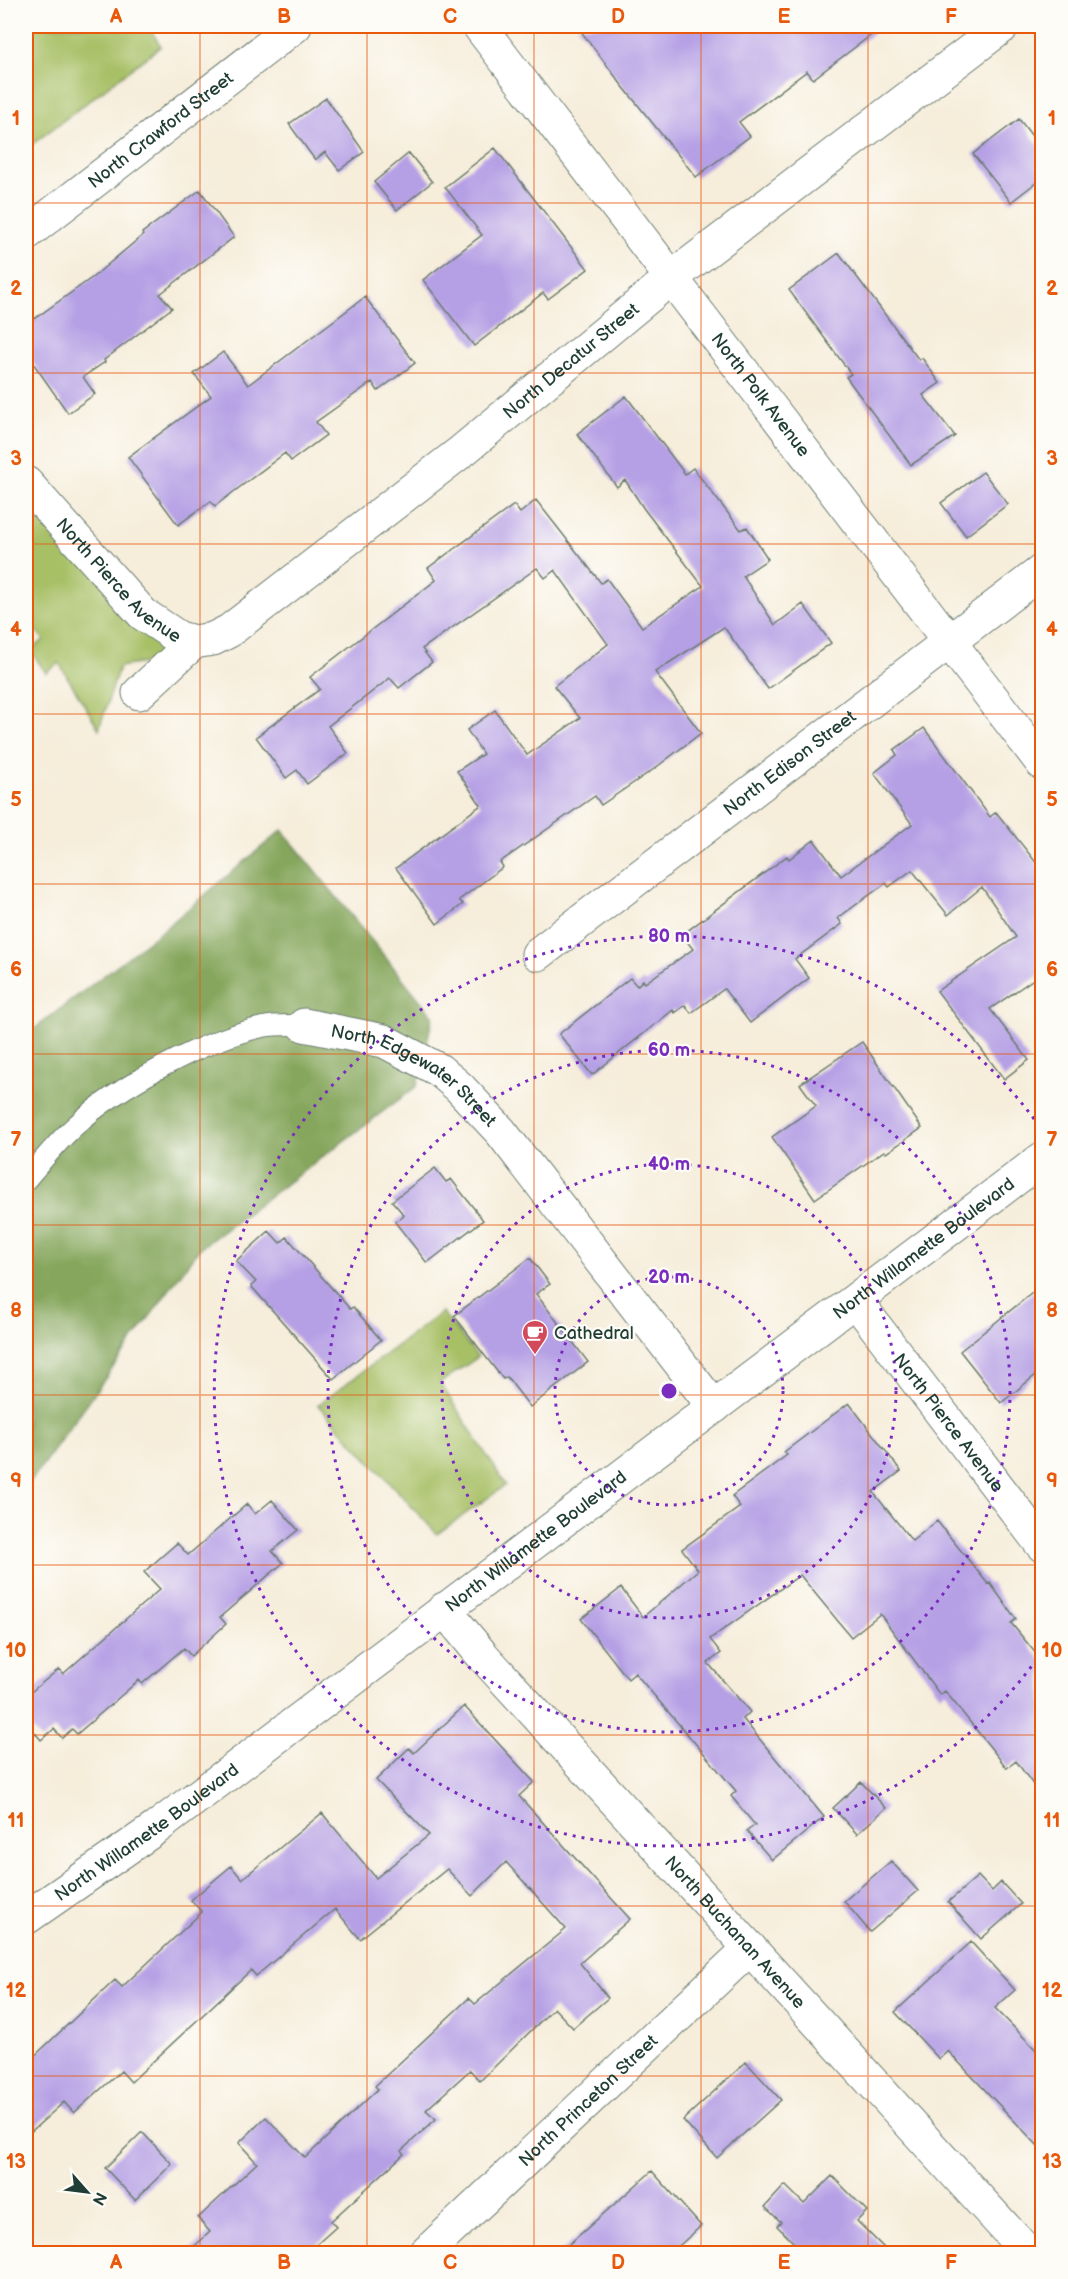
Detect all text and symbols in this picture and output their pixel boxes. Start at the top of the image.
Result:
text: A [109,5,123,29]
text: B [277,5,291,29]
text: C [443,5,457,29]
text: D [611,5,625,29]
text: E [778,5,791,29]
text: F [945,5,957,29]
street label: North Crawford Street [84,67,238,193]
text: 1 [12,107,20,131]
text: 1 [1048,107,1056,131]
text: 2 [10,277,22,301]
text: 2 [1046,277,1058,301]
street label: North Decatur Street [499,298,644,423]
street label: North Polk Avenue [707,329,815,461]
text: 3 [10,447,22,471]
text: 3 [1046,447,1058,471]
street label: North Pierce Avenue [52,514,186,647]
text: 4 [10,618,22,642]
text: 4 [1046,618,1058,642]
street label: North Edison Street [719,706,860,820]
text: 5 [10,788,22,812]
text: 5 [1046,788,1058,812]
text: 80 m [648,926,690,947]
text: 6 [10,958,22,982]
text: 6 [1046,958,1058,982]
street label: North Edgewater Street [329,1020,501,1131]
text: 60 m [648,1040,690,1061]
text: 7 [10,1128,22,1152]
text: 7 [1046,1128,1058,1152]
text: 40 m [648,1154,690,1175]
street label: North Willamette Boulevard [829,1173,1018,1324]
text: 20 m [648,1267,690,1288]
text: 8 [10,1299,22,1323]
text: 8 [1046,1299,1058,1323]
cafe icon: Cathedral [520,1318,550,1356]
place label: Cathedral [554,1323,634,1344]
street label: North Pierce Avenue [889,1349,1008,1496]
centre of rings [659,1381,679,1401]
street label: North Willamette Boulevard [441,1466,631,1616]
text: 9 [10,1469,22,1493]
text: 9 [1046,1469,1058,1493]
text: 10 [6,1639,26,1663]
text: 10 [1042,1639,1062,1663]
street label: North Willamette Boulevard [51,1759,243,1905]
text: 11 [8,1809,24,1833]
text: 11 [1044,1809,1060,1833]
street label: North Buchanan Avenue [660,1852,810,2013]
text: 12 [6,1979,26,2003]
text: 12 [1042,1979,1062,2003]
street label: North Princeton Street [514,2030,662,2171]
text: 13 [6,2150,26,2174]
text: 13 [1042,2150,1062,2174]
north arrow [57,2162,117,2222]
text: N [88,2189,110,2208]
text: A [109,2251,123,2275]
text: B [277,2251,291,2275]
text: C [443,2251,457,2275]
text: D [611,2251,625,2275]
text: E [778,2251,791,2275]
text: F [945,2251,957,2275]

